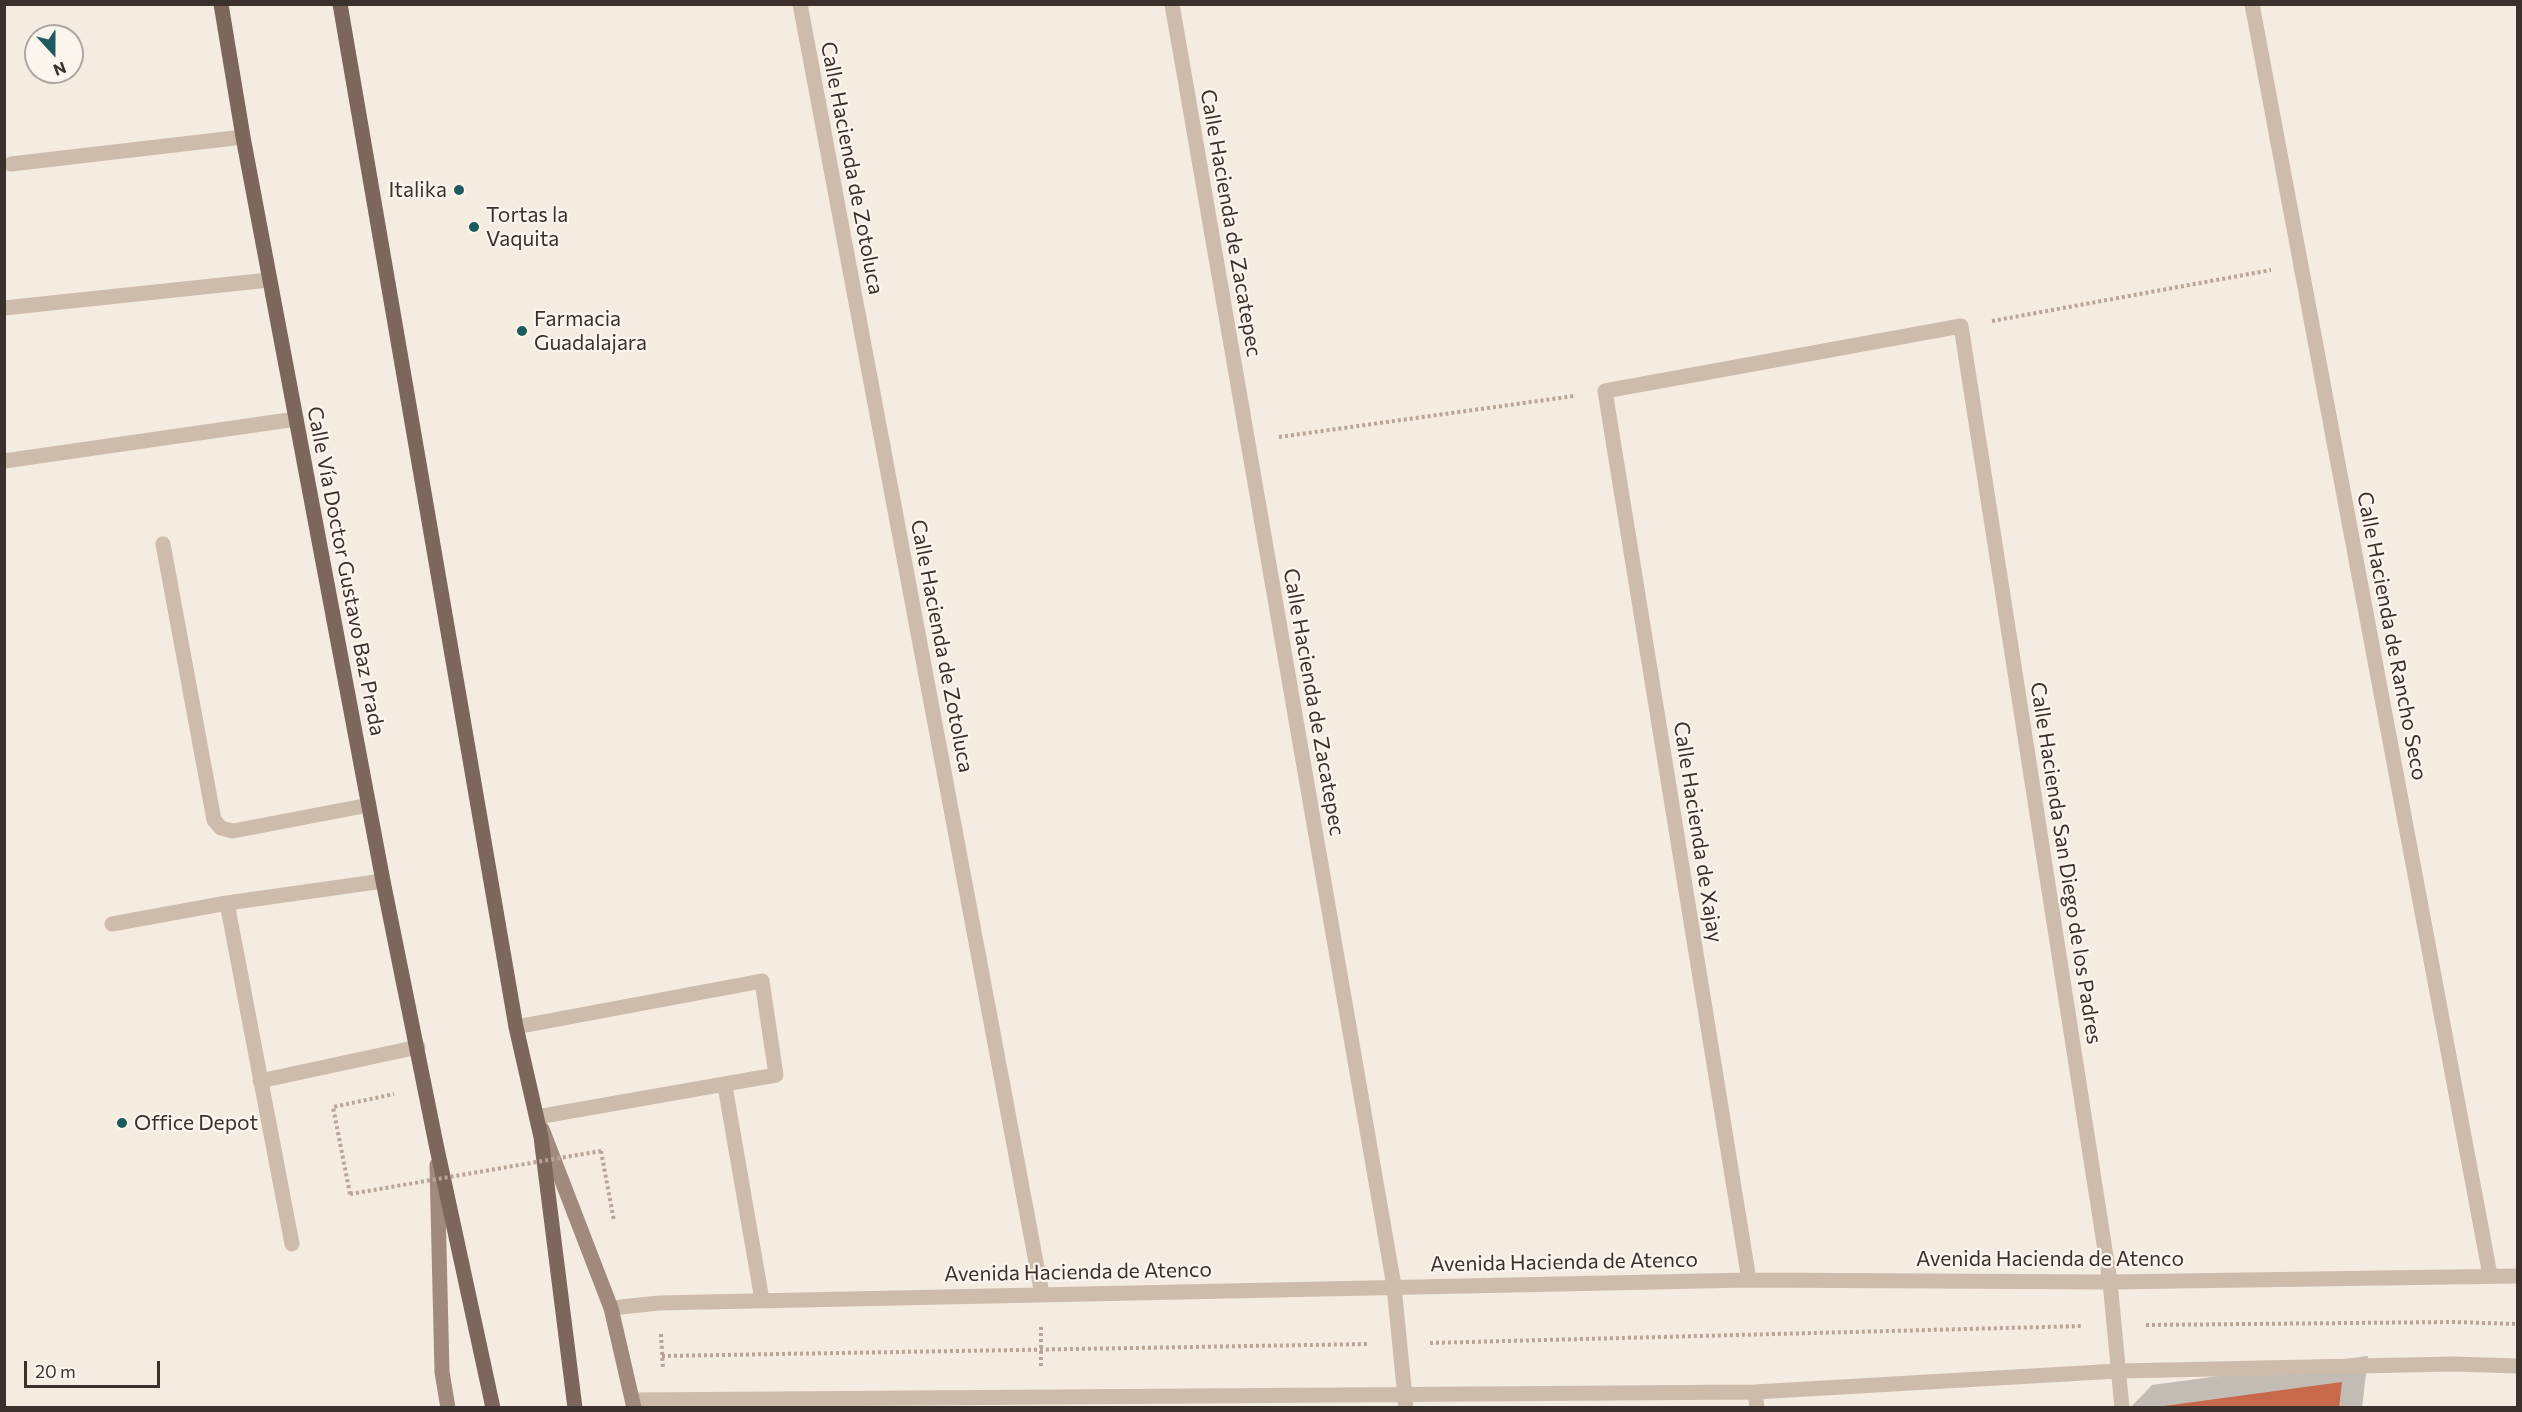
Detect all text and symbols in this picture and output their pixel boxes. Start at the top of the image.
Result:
north arrow [24,24,84,84]
street label: Calle Hacienda de Zotoluca [815,39,889,297]
text: N [51,58,69,80]
street label: Calle Hacienda de Zacatepec [1195,87,1267,359]
place label: Italika [388,177,447,203]
marker: Italika [452,183,466,197]
place label: Tortas la Vaquita [486,202,568,252]
marker: Tortas la Vaquita [467,220,481,234]
place label: Farmacia Guadalajara [534,306,647,356]
marker: Farmacia Guadalajara [515,324,529,338]
street label: Calle Vía Doctor Gustavo Baz Prada [302,404,390,738]
street label: Calle Hacienda de Rancho Seco [2352,490,2432,782]
street label: Calle Hacienda de Zotoluca [905,517,979,775]
street label: Calle Hacienda de Zacatepec [1278,566,1350,838]
street label: Calle Hacienda San Diego de los Padres [2025,680,2107,1046]
street label: Calle Hacienda de Xajay [1668,720,1728,944]
place label: Office Depot [134,1110,258,1136]
marker: Office Depot [115,1116,129,1130]
street label: Avenida Hacienda de Atenco [1916,1246,2184,1272]
street label: Avenida Hacienda de Atenco [1430,1247,1698,1277]
street label: Avenida Hacienda de Atenco [944,1257,1212,1287]
scale bar [27,1349,164,1387]
text: 20 m [35,1360,76,1382]

